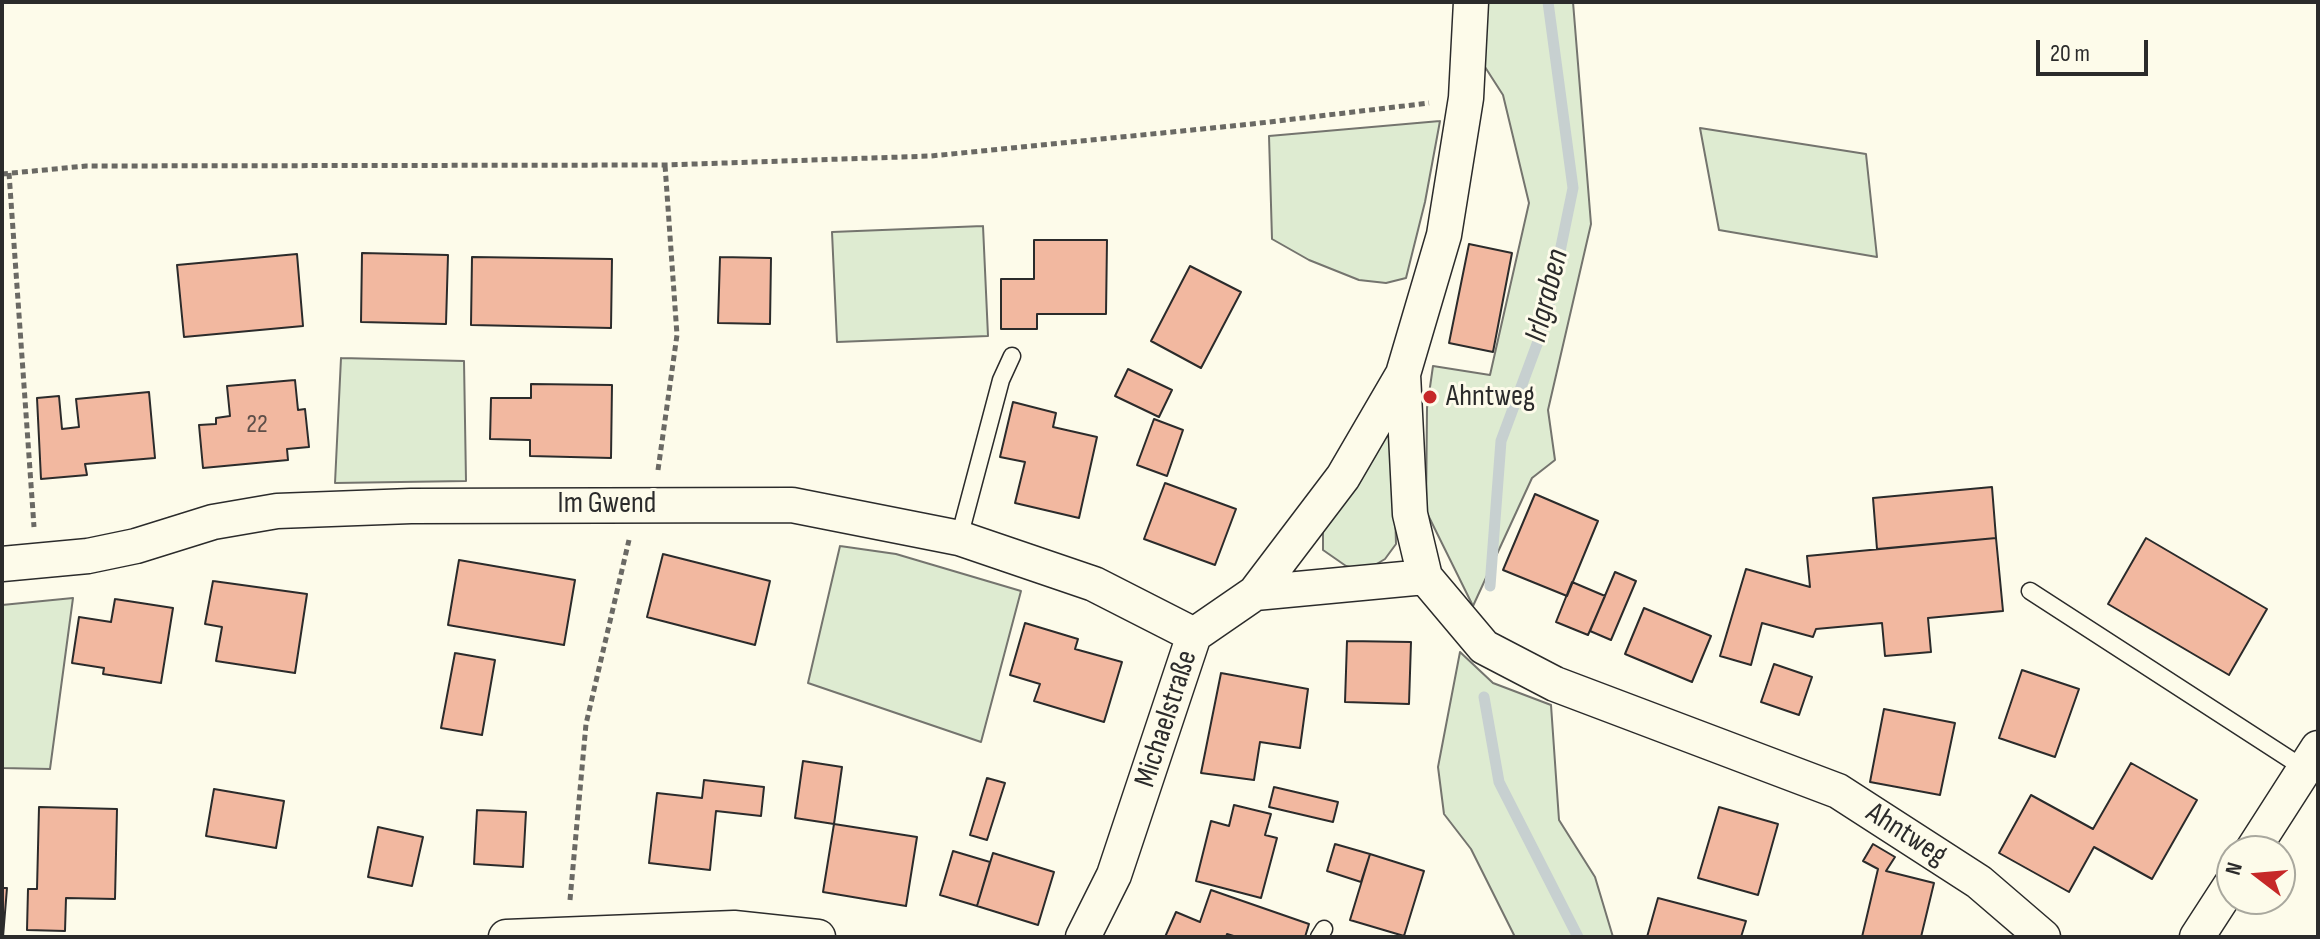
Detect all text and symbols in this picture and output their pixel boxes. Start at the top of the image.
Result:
scale bar [2040,24,2152,74]
text: 20 m [2050,39,2090,68]
water label: Irlgraben [1518,246,1578,346]
place label: Ahntweg [1446,379,1535,415]
marker: Ahntweg [1421,388,1439,406]
house number: 22 [246,409,268,441]
street label: Im Gwend [558,486,656,522]
street label: Michaelstraße [1128,646,1206,792]
street label: Ahntweg [1859,796,1953,874]
north arrow [2216,835,2296,915]
text: N [2220,859,2249,878]

